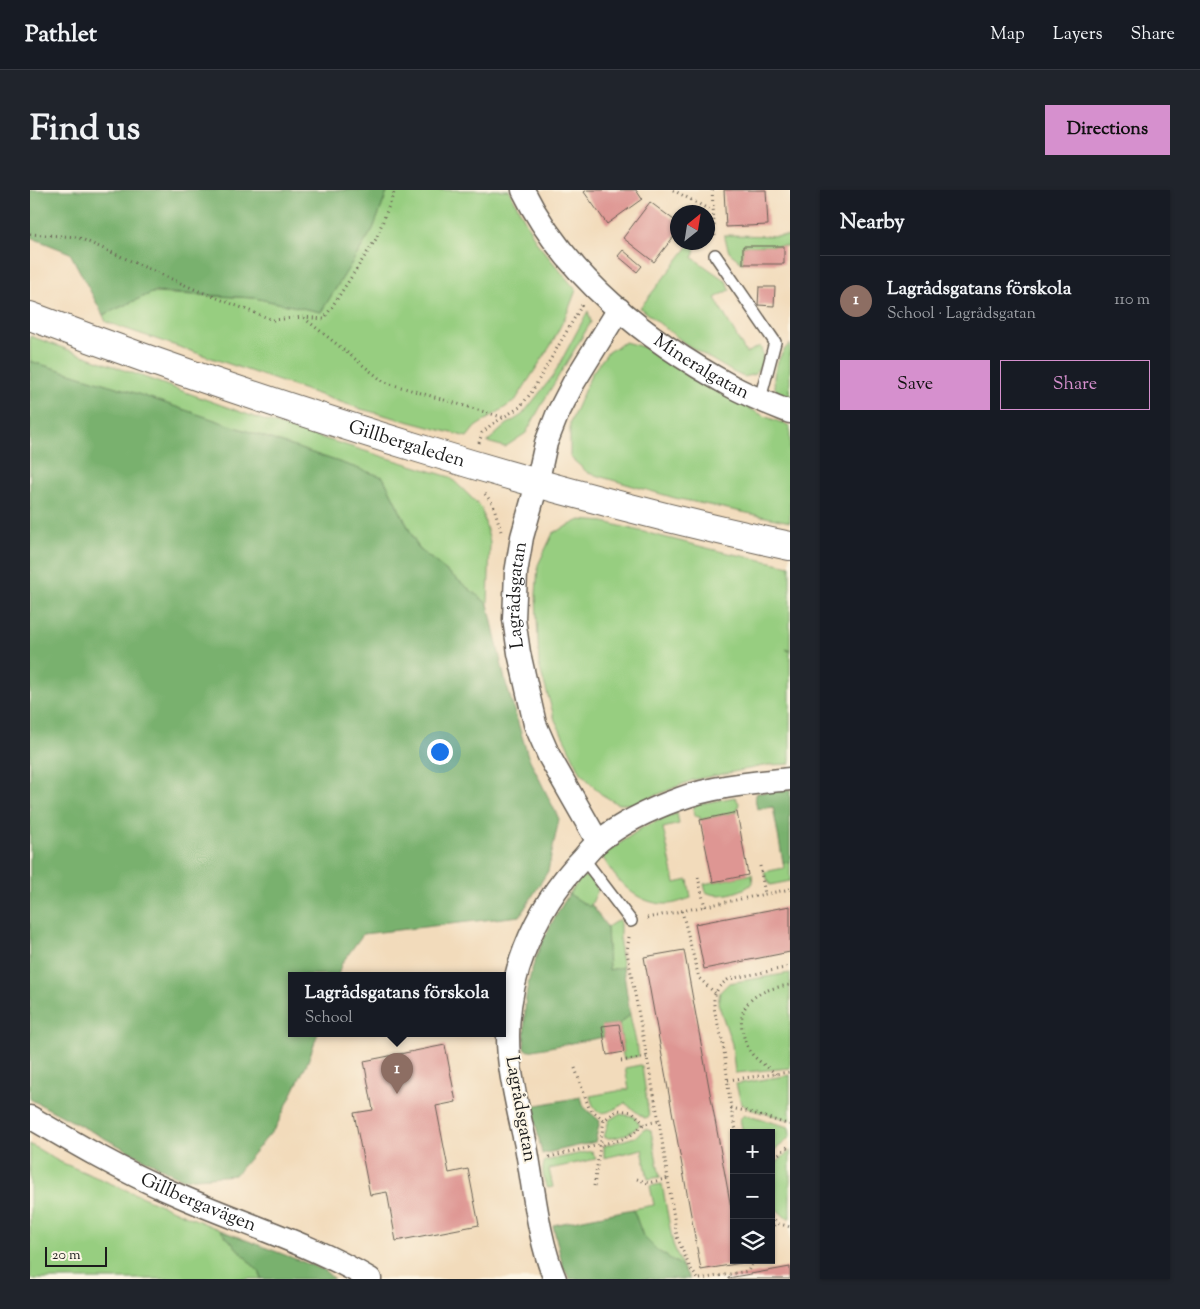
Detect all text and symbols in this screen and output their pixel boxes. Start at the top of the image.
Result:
text: Pathlet [25,18,97,52]
text: Map [990,22,1025,48]
text: Layers [1053,22,1103,48]
text: Share [1131,22,1175,48]
text: Find us [30,105,140,156]
button: Directions [1045,105,1170,155]
north arrow [670,205,715,250]
text: Nearby [840,208,905,238]
text: Lagrådsgatans förskola [887,276,1071,303]
text: 1 [853,289,859,312]
text: 110 m [1114,289,1150,312]
text: School · Lagrådsgatan [887,303,1036,326]
street label: Mineralgatan [648,328,754,407]
button: Save [840,360,990,410]
button: Share [1000,360,1150,410]
street label: Gillbergaleden [345,414,468,475]
street label: Lagrådsgatan [500,540,535,650]
your location [427,739,453,765]
popup [288,972,506,1037]
text: Lagrådsgatans förskola [305,980,489,1007]
text: School [305,1007,353,1030]
pin: 1 [381,1053,413,1094]
street label: Lagrådsgatan [497,1054,543,1164]
map controls [730,1129,775,1264]
button: + [730,1129,775,1174]
street label: Gillbergavägen [136,1166,260,1239]
button: − [730,1174,775,1219]
button: layers [730,1219,775,1264]
scale bar [45,1244,108,1267]
text: 20 m [52,1246,81,1266]

